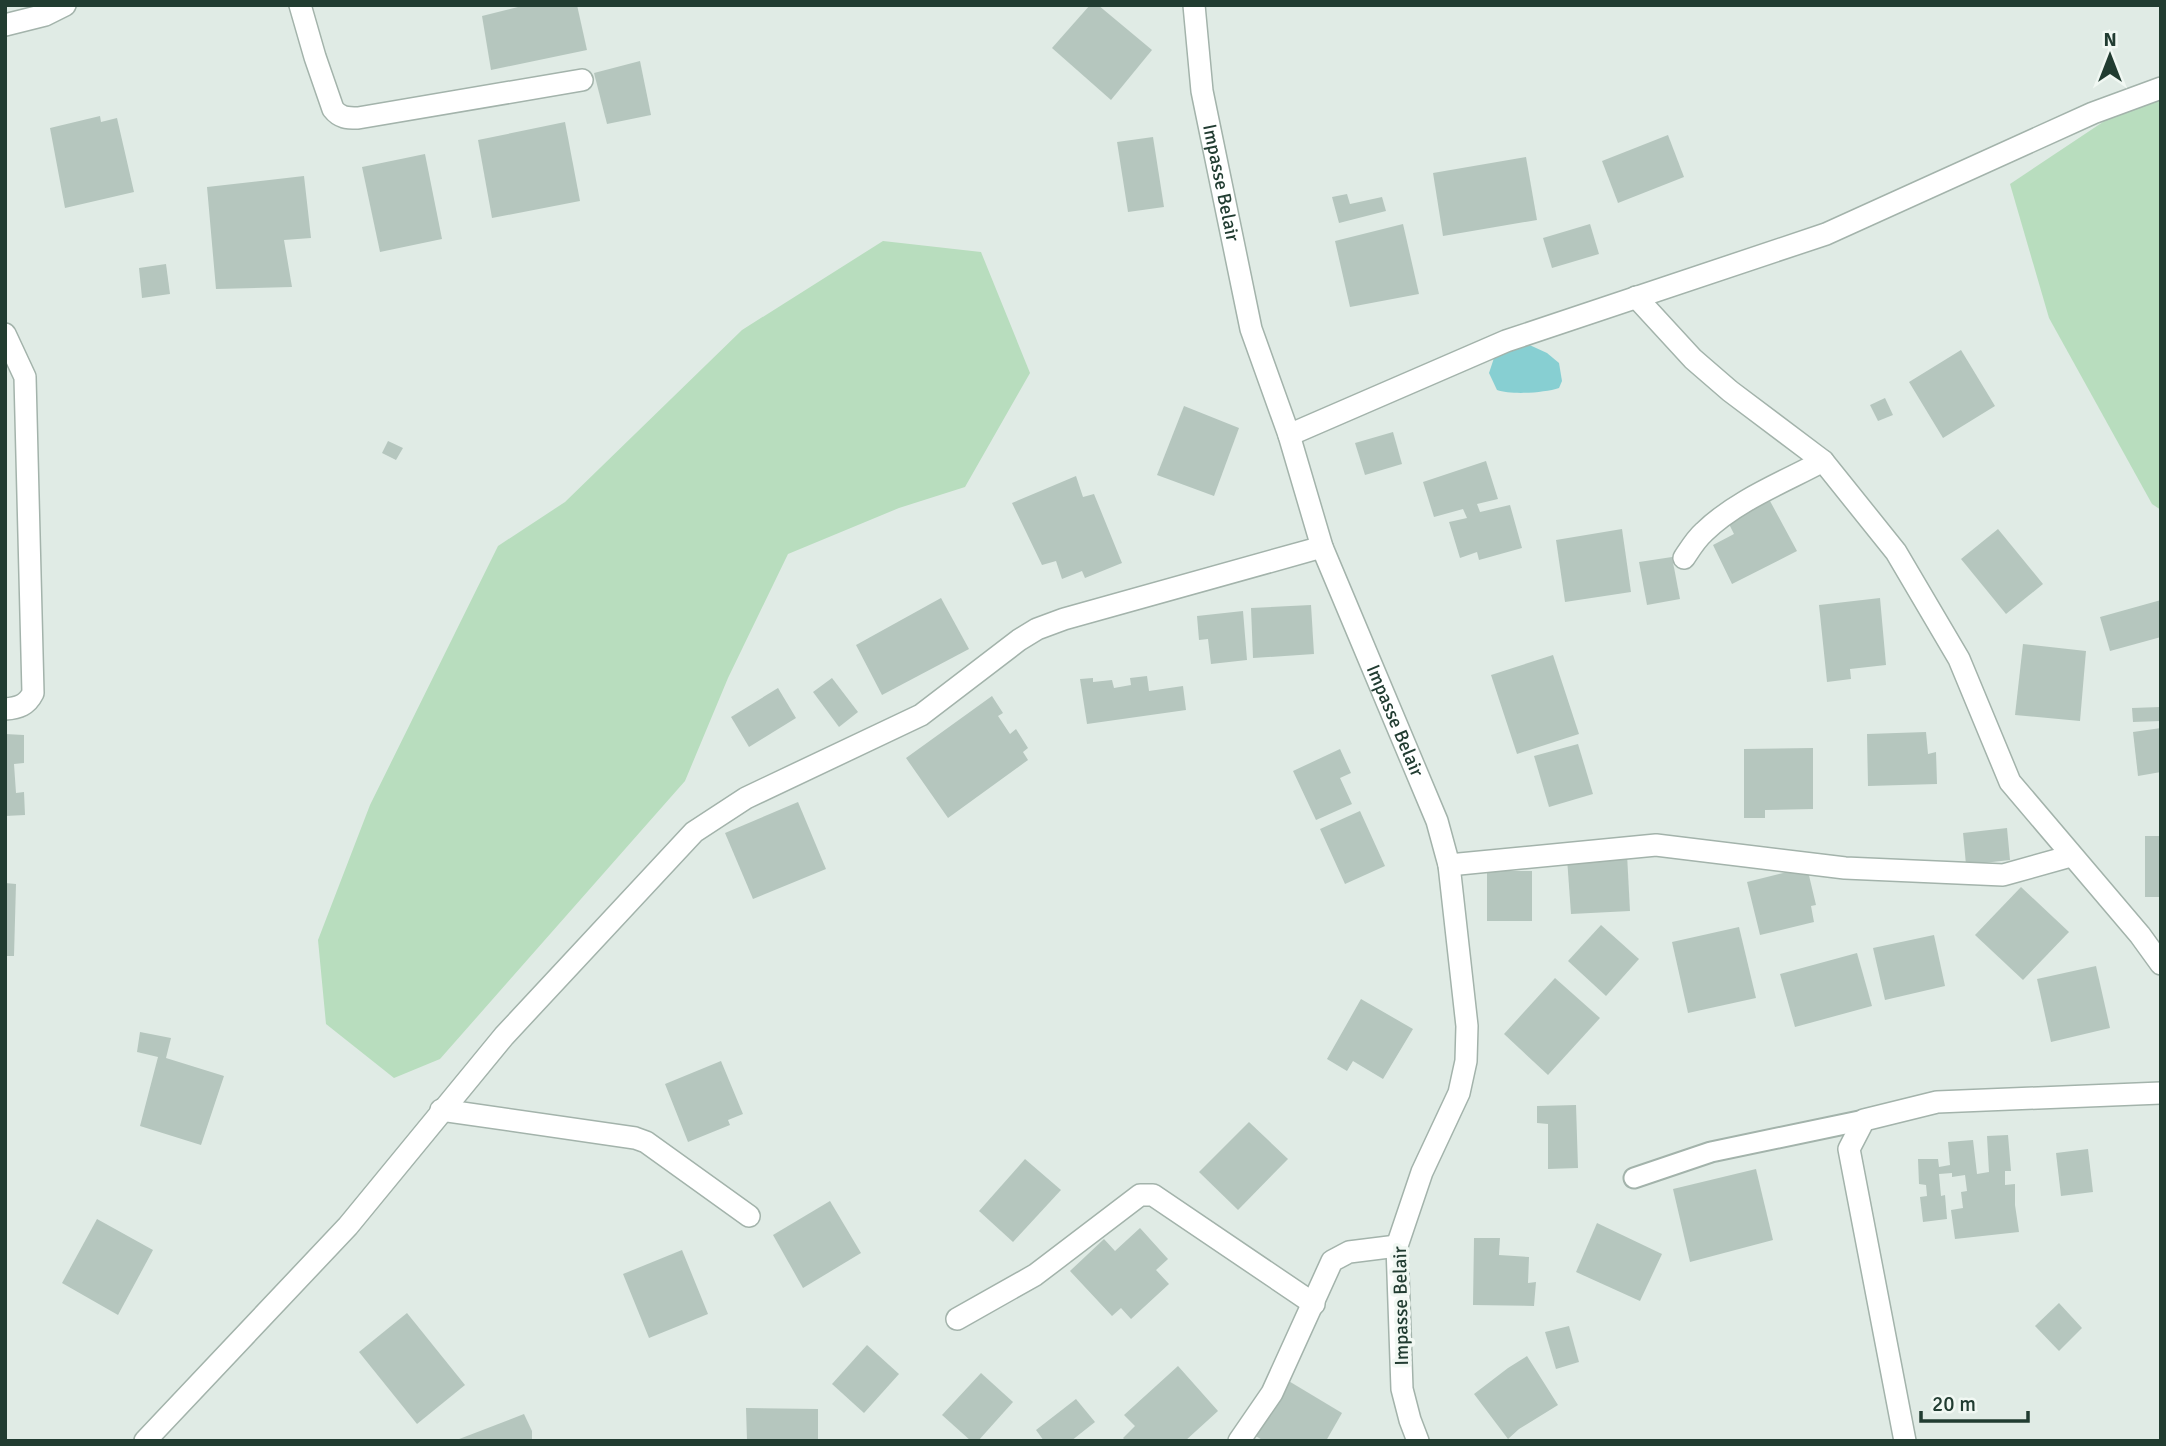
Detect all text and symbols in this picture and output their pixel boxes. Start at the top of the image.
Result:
north arrow [2075,21,2145,91]
text: N [2103,28,2117,52]
street label: Impasse Belair [1197,122,1245,244]
street label: Impasse Belair [1361,661,1429,780]
street label: Impasse Belair [1388,1246,1414,1366]
scale bar [1921,1380,2028,1424]
text: 20 m [1932,1391,1976,1417]

